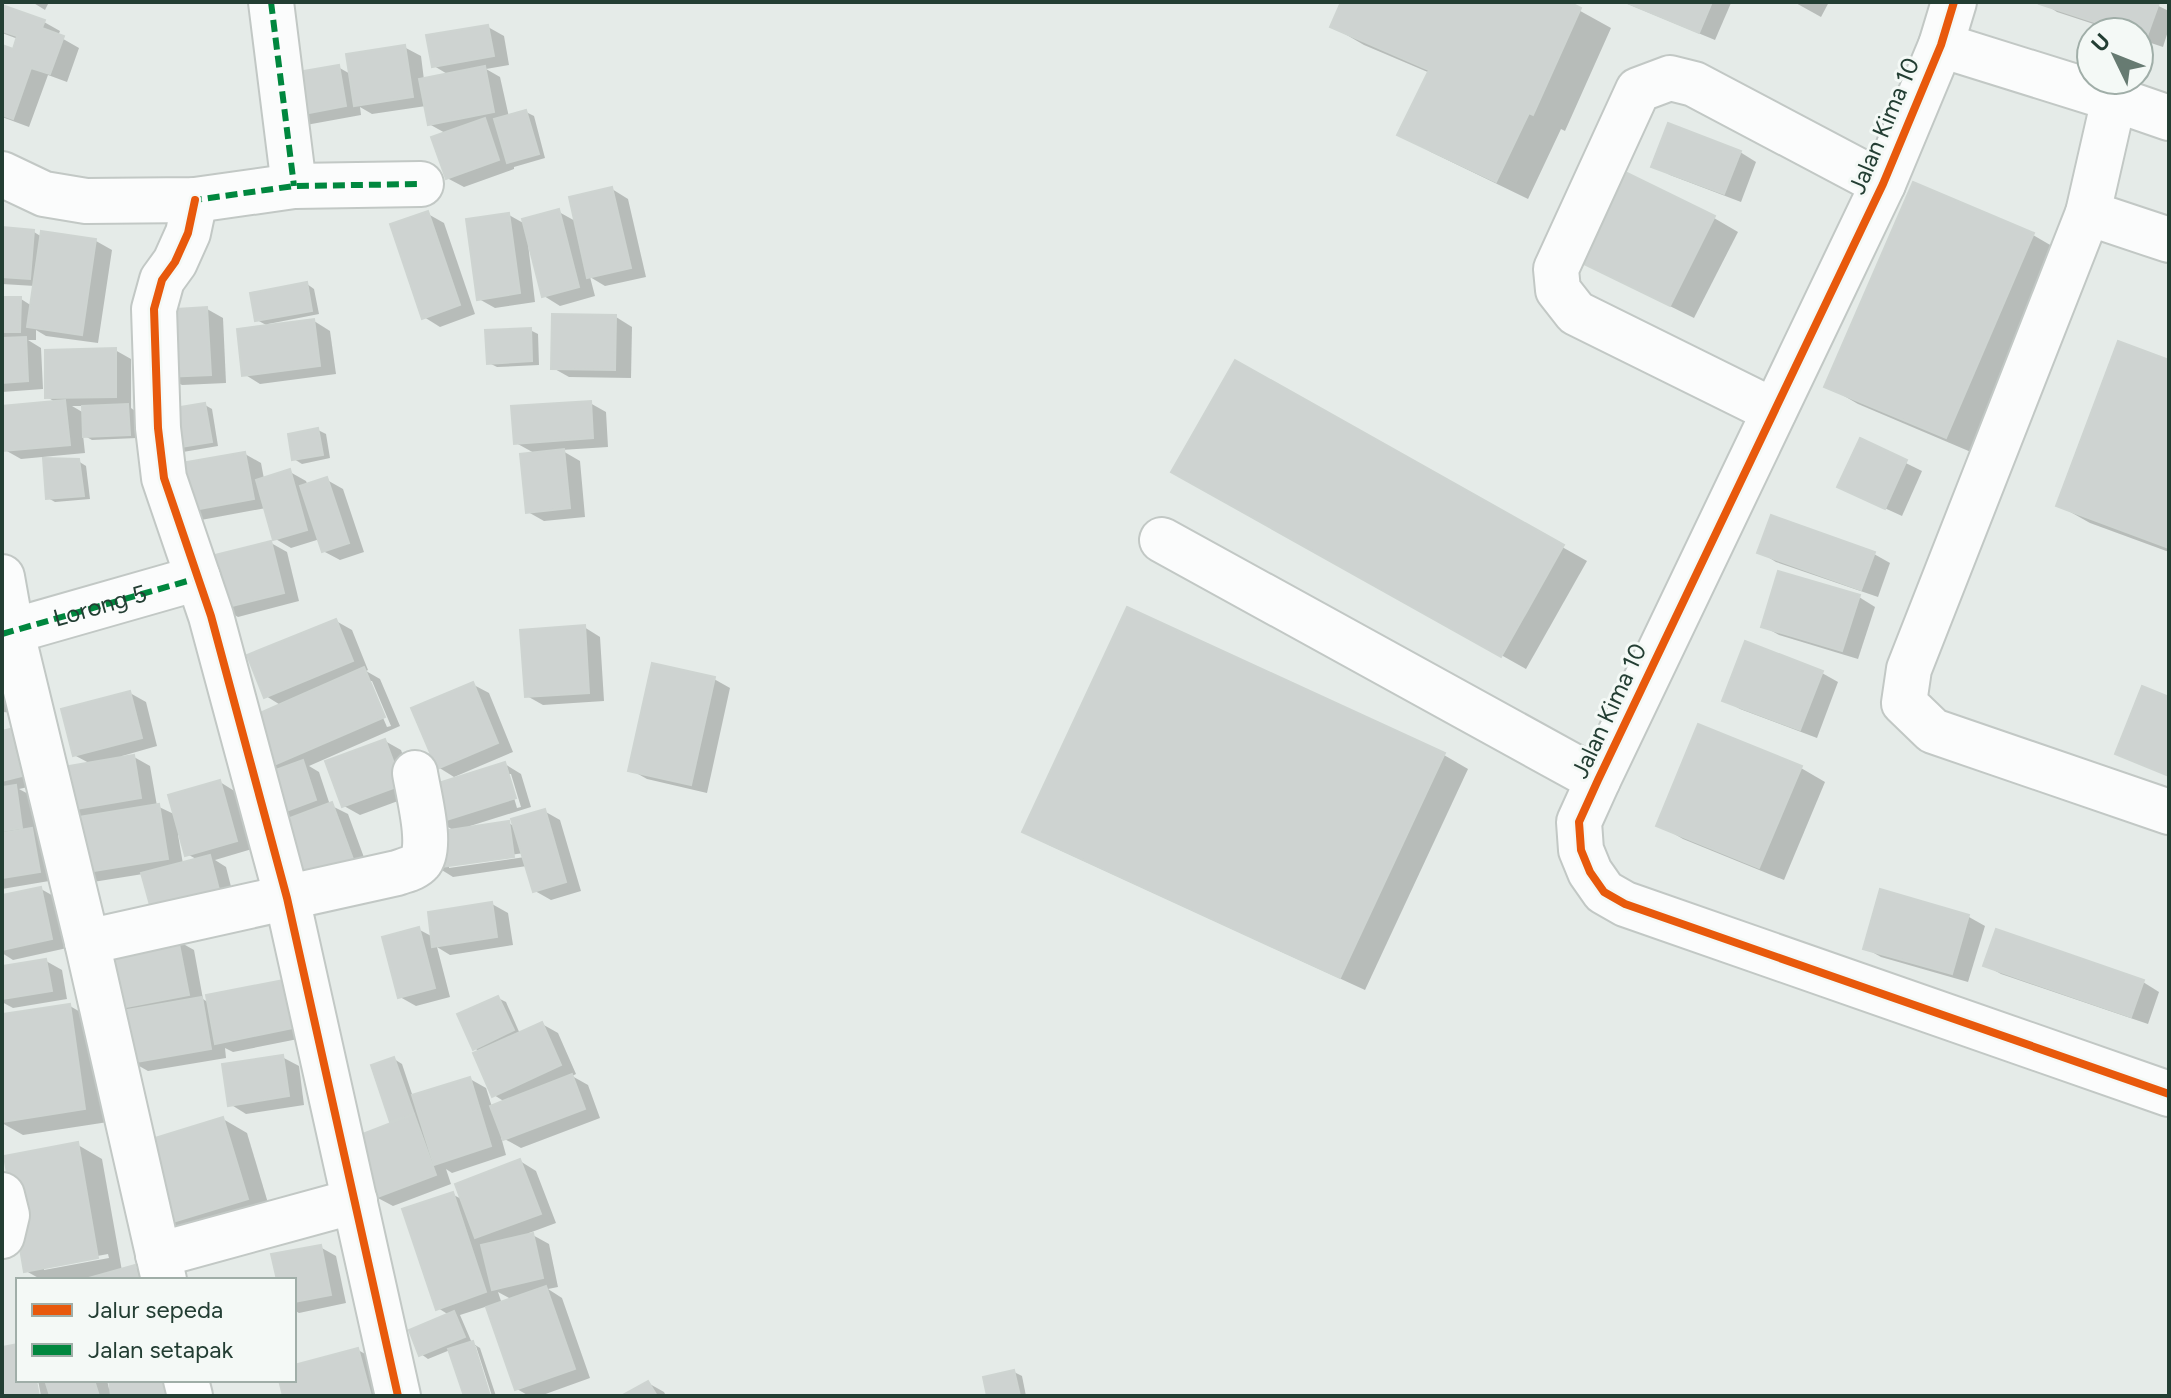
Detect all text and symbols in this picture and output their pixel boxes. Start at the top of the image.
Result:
north arrow [2075,16,2155,96]
text: U [2086,28,2116,58]
street label: Jalan Kima 10 [1842,53,1925,198]
street label: Lorong 5 [50,578,150,633]
street label: Jalan Kima 10 [1565,639,1652,783]
legend [16,1278,296,1382]
text: Jalur sepeda [88,1295,223,1324]
text: Jalan setapak [88,1335,233,1364]

